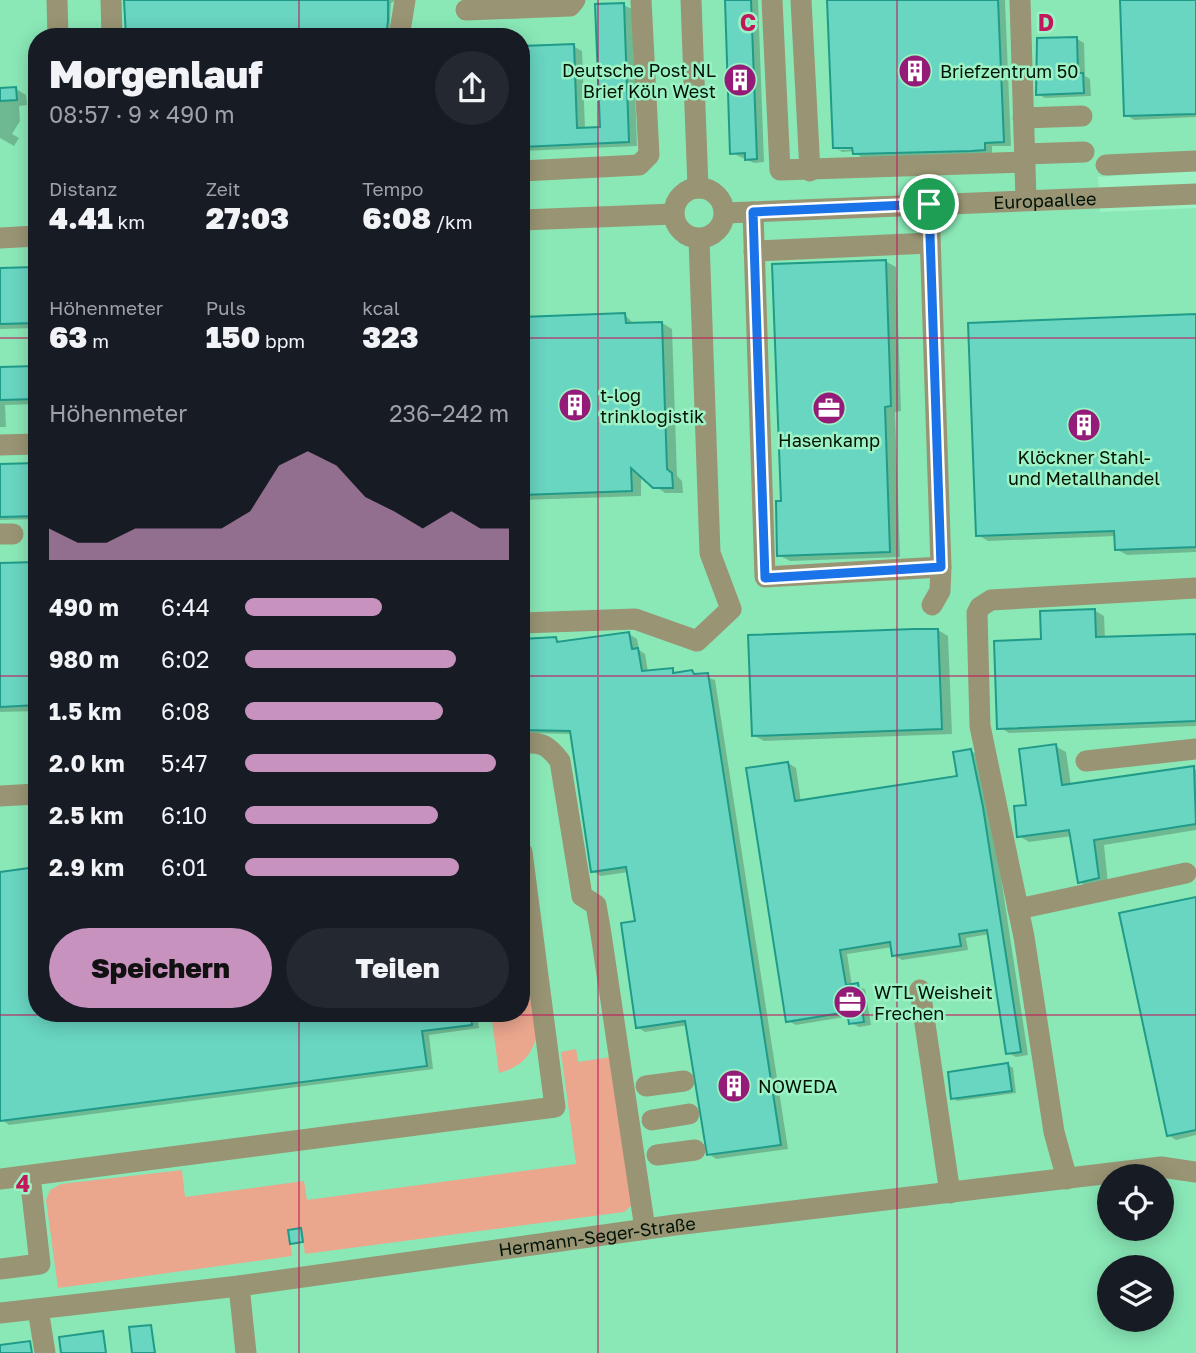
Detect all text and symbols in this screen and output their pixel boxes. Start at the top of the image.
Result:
text: C [740,8,756,36]
text: D [1038,8,1054,36]
text: Morgenlauf [49,51,263,96]
button: share [435,51,509,125]
building icon: Briefzentrum 50 [896,52,934,90]
place label: Deutsche Post NL Brief Köln West [562,59,716,102]
place label: Briefzentrum 50 [940,60,1078,82]
building icon: Deutsche Post NL Brief Köln West [721,61,759,99]
text: 08:57 · 9 × 490 m [49,100,235,128]
pin [899,174,959,234]
text: Distanz [49,177,117,200]
text: Zeit [206,177,240,200]
text: Tempo [362,177,423,200]
icon: arrive [910,185,948,223]
street label: Europaallee [993,187,1097,213]
text: 4.41 [49,200,113,236]
text: 27:03 [206,200,289,236]
text: 6:08 [362,200,431,236]
text: km [113,210,145,233]
text: /km [431,210,473,233]
text: Höhenmeter [49,296,163,319]
text: Puls [206,296,246,319]
text: kcal [362,296,400,319]
text: 63 [49,319,87,355]
text: 150 [206,319,260,355]
text: 323 [362,319,419,355]
text: m [87,329,109,352]
text: bpm [260,329,305,352]
place label: t-log trinklogistik [600,384,704,427]
building icon: t-log trinklogistik [556,386,594,424]
office icon: Hasenkamp [810,389,848,427]
text: Höhenmeter [49,399,187,427]
text: 236–242 m [389,399,509,427]
building icon: Klöckner Stahl- und Metallhandel [1065,406,1103,444]
place label: Hasenkamp [778,429,880,451]
place label: Klöckner Stahl- und Metallhandel [1008,446,1160,489]
text: 490 m [49,593,119,621]
text: 6:44 [161,593,210,621]
text: 980 m [49,645,119,673]
text: 6:02 [161,645,209,673]
text: 1.5 km [49,697,121,725]
text: 6:08 [161,697,210,725]
text: 2.0 km [49,749,125,777]
text: 5:47 [161,749,207,777]
text: 2.5 km [49,801,124,829]
text: 6:10 [161,801,207,829]
text: 2.9 km [49,853,124,881]
text: 6:01 [161,853,207,881]
button: Speichern [49,928,272,1008]
button: Teilen [286,928,509,1008]
place label: WTL Weisheit Frechen [874,981,993,1024]
office icon: WTL Weisheit Frechen [831,983,869,1021]
building icon: NOWEDA [715,1067,753,1105]
place label: NOWEDA [758,1075,837,1097]
map controls [1097,1164,1174,1332]
button: locate [1097,1164,1174,1241]
text: 4 [16,1169,30,1197]
street label: Hermann-Seger-Straße [497,1212,697,1261]
button: layers [1097,1255,1174,1332]

